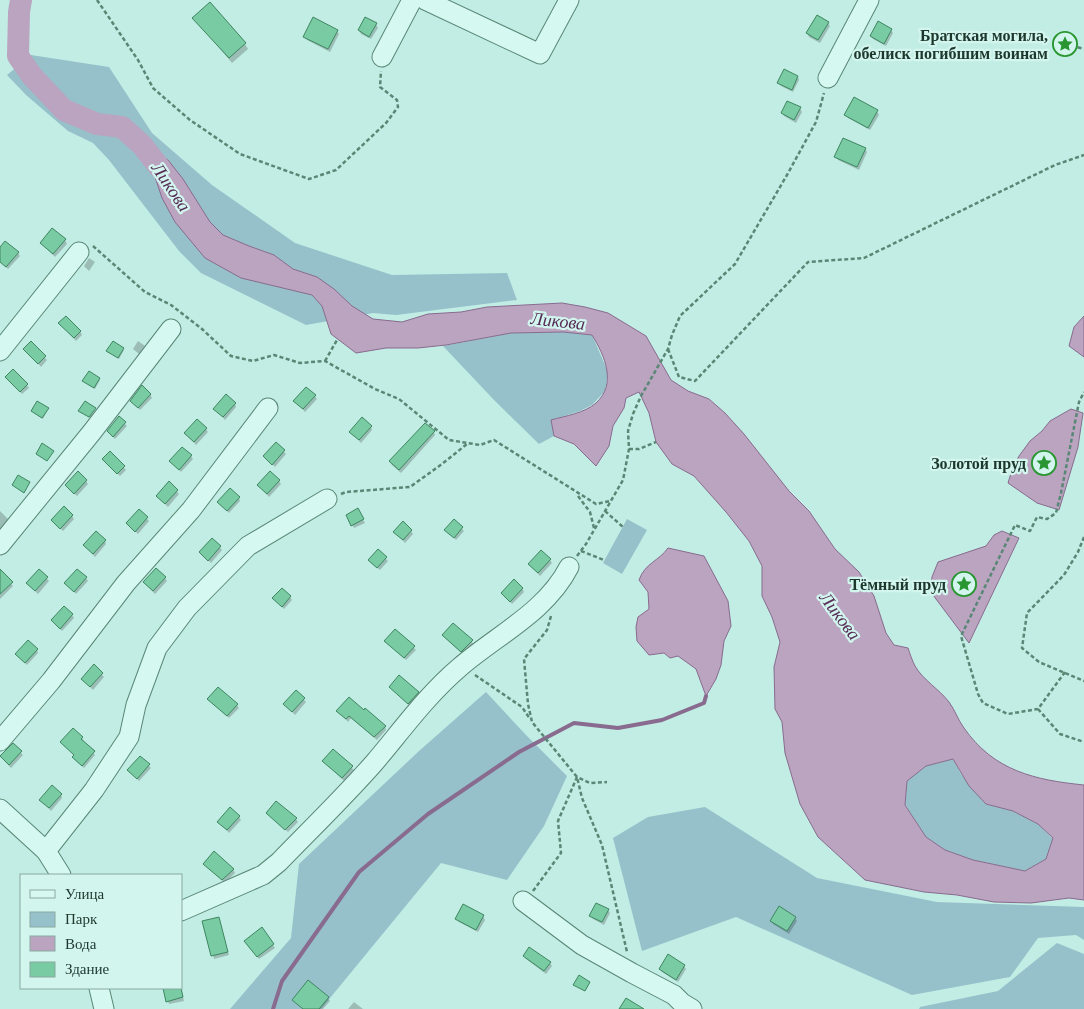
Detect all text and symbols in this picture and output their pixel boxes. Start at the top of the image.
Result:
place label: Братская могила, обелиск погибшим воинам [853,27,1048,62]
place icon: Братская могила, обелиск погибшим воинам [1052,31,1078,57]
water label: Ликова [147,158,195,215]
water label: Ликова [529,308,586,334]
place icon: Золотой пруд [1031,450,1057,476]
place label: Золотой пруд [931,455,1026,473]
place icon: Тёмный пруд [951,571,977,597]
place label: Тёмный пруд [849,576,946,594]
water label: Ликова [815,587,864,644]
legend [20,874,182,989]
text: Улица [65,886,104,902]
text: Парк [65,911,98,927]
text: Вода [65,936,97,952]
text: Здание [65,961,109,977]

